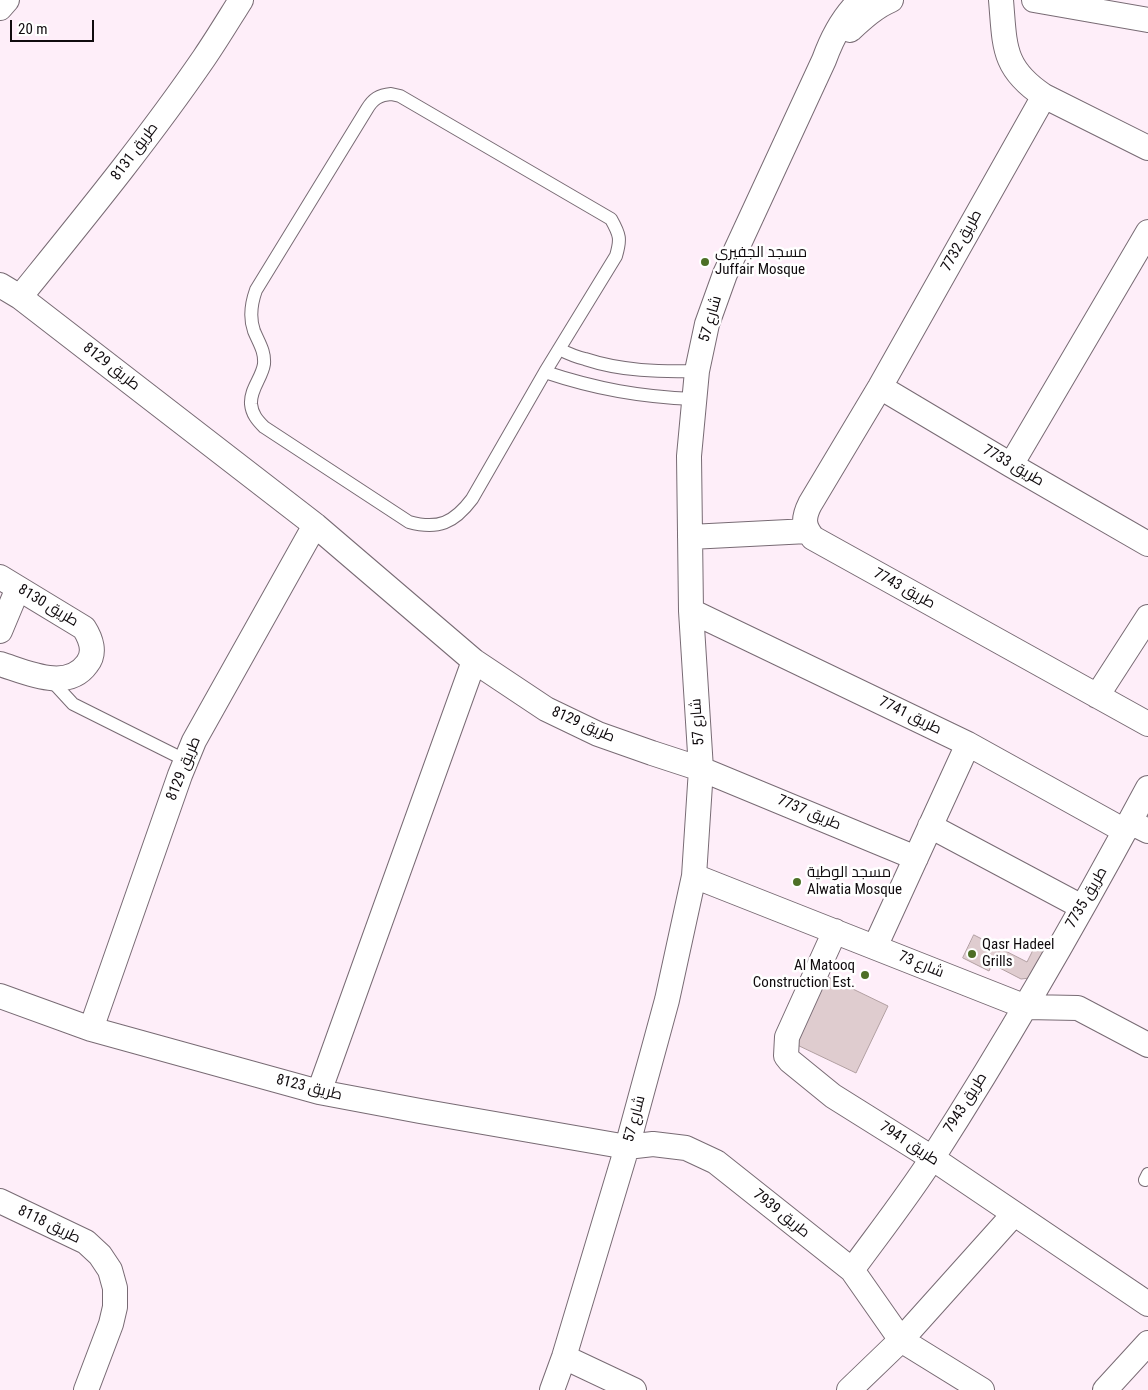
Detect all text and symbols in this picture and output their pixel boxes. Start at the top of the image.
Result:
scale bar [12,10,96,42]
text: 20 m [18,20,48,38]
street label: طريق 8131 [108,120,162,184]
street label: طريق 7732 [938,207,986,275]
place label: مسجد الجفيري Juffair Mosque [715,244,807,279]
marker: مسجد الجفيري Juffair Mosque [699,256,711,268]
street label: شارع 57 [696,294,726,344]
street label: طريق 8129 [79,339,143,395]
street label: طريق 7733 [979,441,1047,491]
street label: طريق 7743 [870,565,938,613]
street label: طريق 8130 [15,581,81,631]
street label: طريق 7741 [876,693,944,739]
street label: شارع 57 [687,698,709,746]
street label: طريق 8129 [549,703,617,747]
street label: طريق 8129 [163,734,205,804]
street label: طريق 7737 [774,792,844,834]
place label: مسجد الوطية Alwatia Mosque [807,864,902,899]
street label: طريق 7735 [1062,864,1112,932]
marker: مسجد الوطية Alwatia Mosque [791,876,803,888]
place label: Qasr Hadeel Grills [982,936,1054,971]
street label: شارع 73 [896,948,946,982]
marker: Qasr Hadeel Grills [966,948,978,960]
place label: Al Matooq Construction Est. [753,957,855,992]
marker: Al Matooq Construction Est. [859,969,871,981]
street label: طريق 7943 [941,1070,991,1136]
street label: طريق 8123 [274,1071,344,1105]
street label: شارع 57 [620,1094,650,1144]
street label: طريق 7941 [876,1118,942,1170]
street label: طريق 7939 [749,1186,813,1242]
street label: طريق 8118 [15,1202,83,1248]

